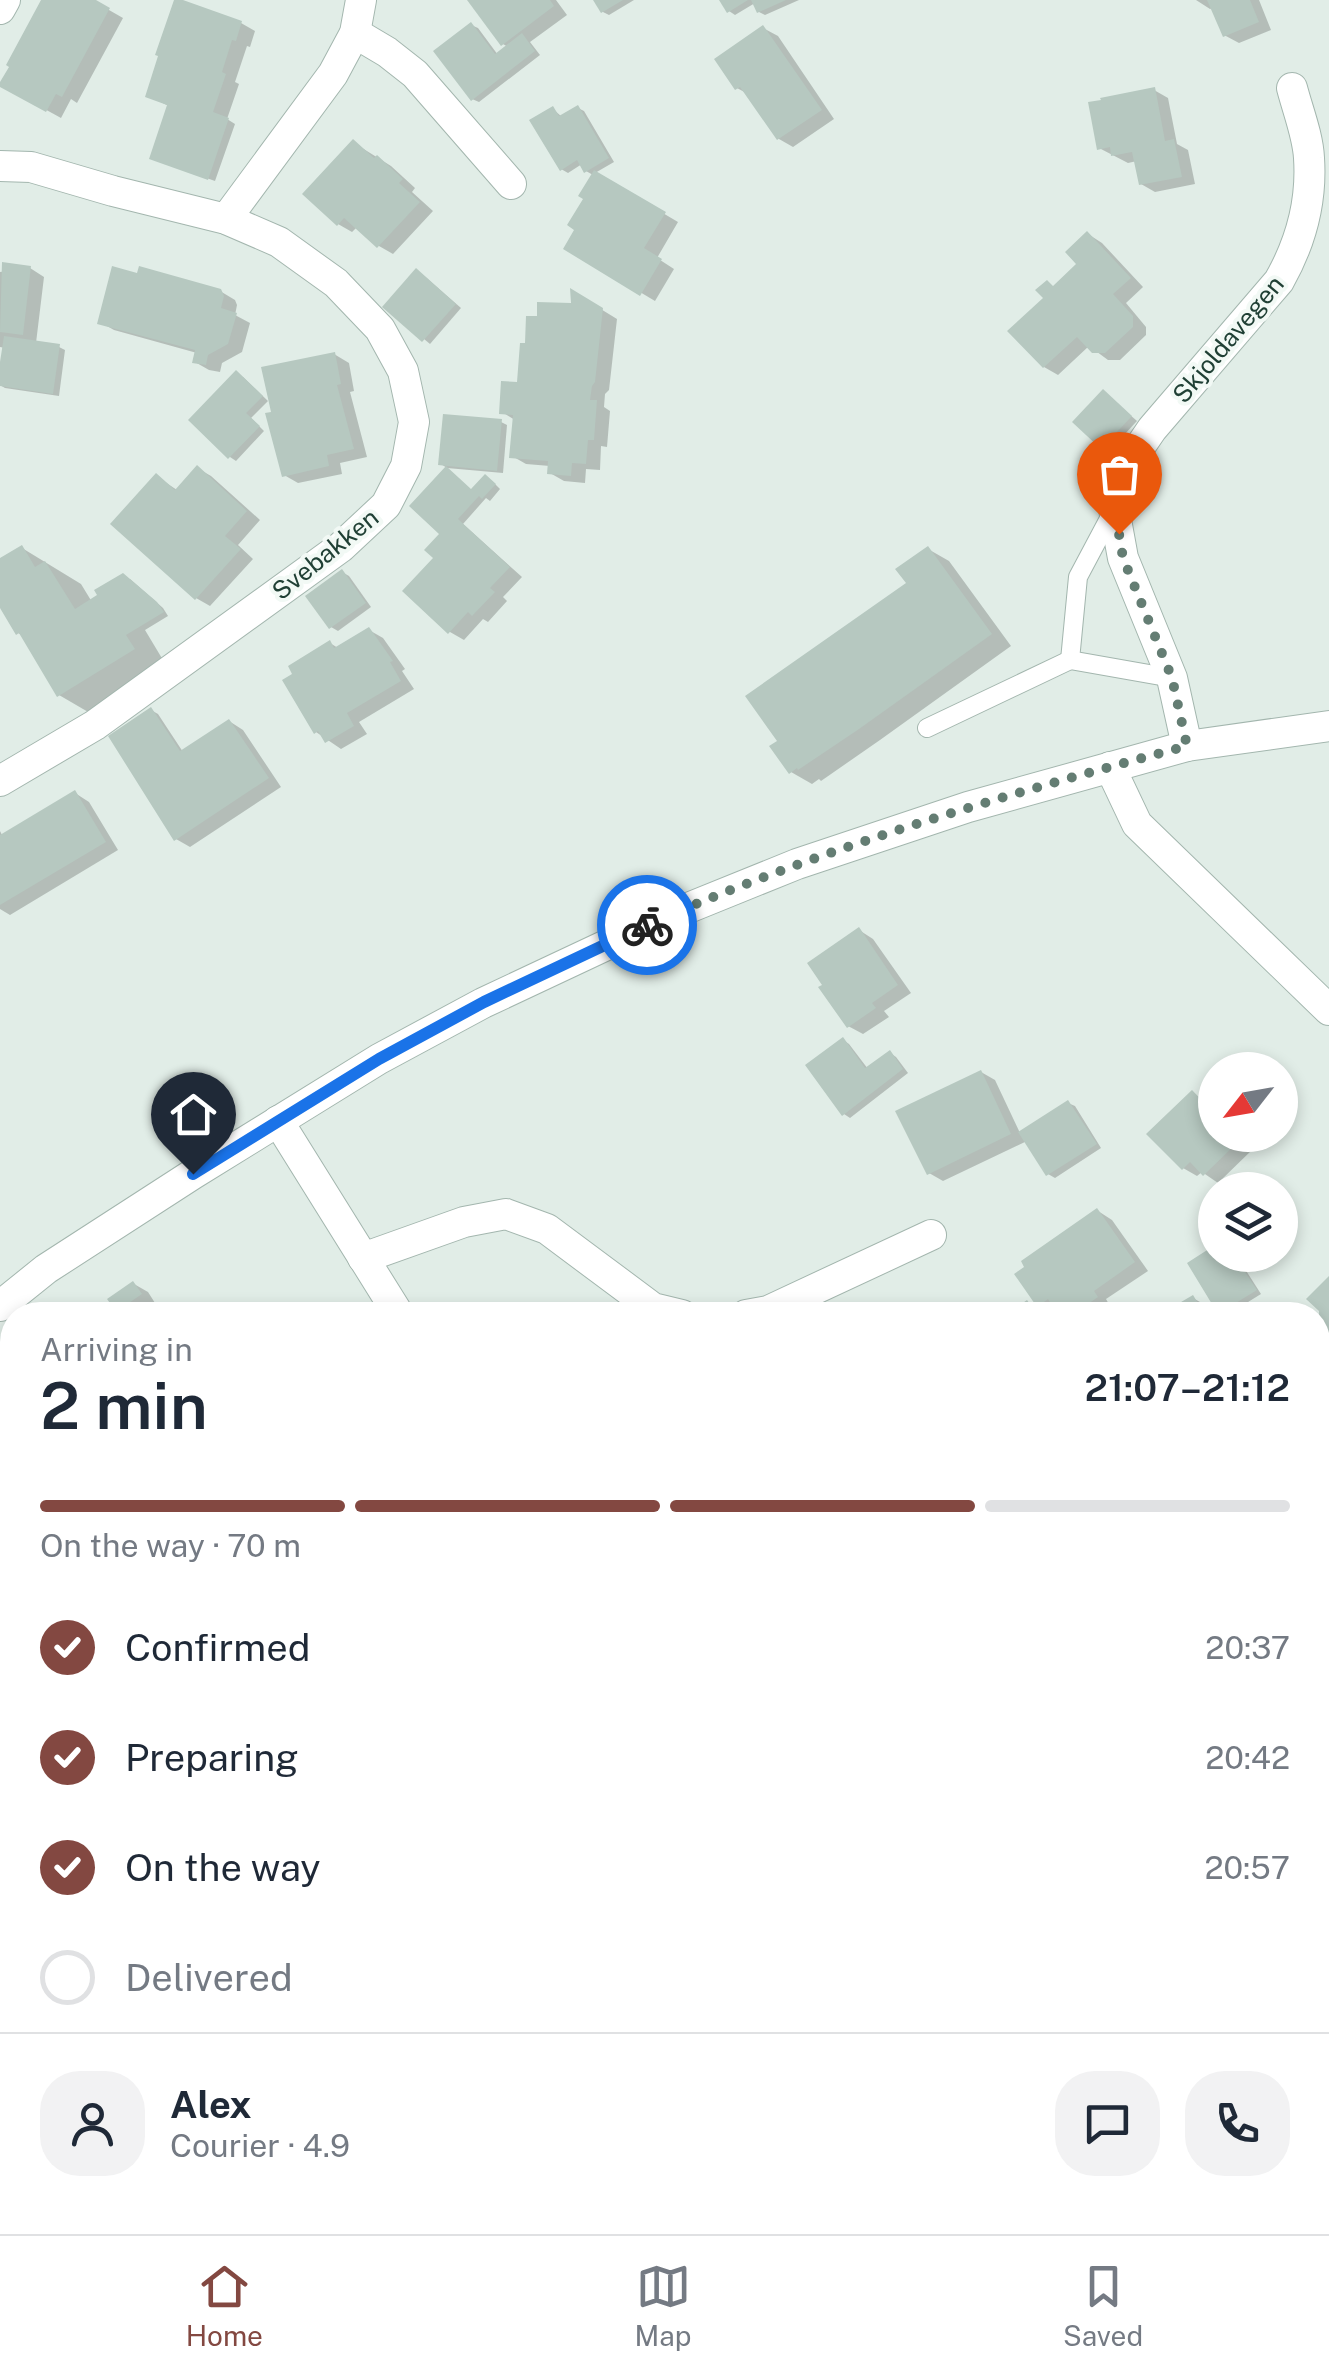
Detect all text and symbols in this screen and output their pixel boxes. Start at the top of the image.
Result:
street label: Skjoldavegen [1166,269,1290,409]
pin [1077,432,1162,535]
icon: bag [1092,447,1147,502]
street label: Svebakken [266,502,384,606]
courier [597,875,697,975]
icon: bike [620,898,675,953]
north arrow [1198,1052,1298,1152]
map controls [1198,1052,1298,1272]
pin [151,1072,236,1175]
icon: home [166,1087,221,1142]
button: layers [1198,1172,1298,1272]
text: Arriving in [40,1331,193,1368]
text: 21:07–21:12 [1084,1365,1290,1410]
text: 2 min [40,1367,208,1444]
text: On the way · 70 m [40,1527,301,1564]
icon: check [40,1620,95,1675]
text: Confirmed [125,1625,310,1670]
text: 20:37 [1205,1629,1290,1666]
icon: check [40,1730,95,1785]
text: Preparing [125,1735,299,1780]
text: 20:42 [1205,1739,1290,1776]
icon: check [40,1840,95,1895]
text: On the way [125,1845,321,1890]
text: 20:57 [1204,1849,1290,1886]
text: Delivered [125,1955,293,2000]
button: person [40,2071,145,2176]
button: chat [1055,2071,1160,2176]
button: phone [1185,2071,1290,2176]
text: Alex [170,2082,252,2127]
text: Courier · 4.9 [170,2127,350,2164]
tab: Home [186,2259,263,2352]
tab: Map [635,2259,691,2352]
tab: Saved [1063,2259,1143,2352]

